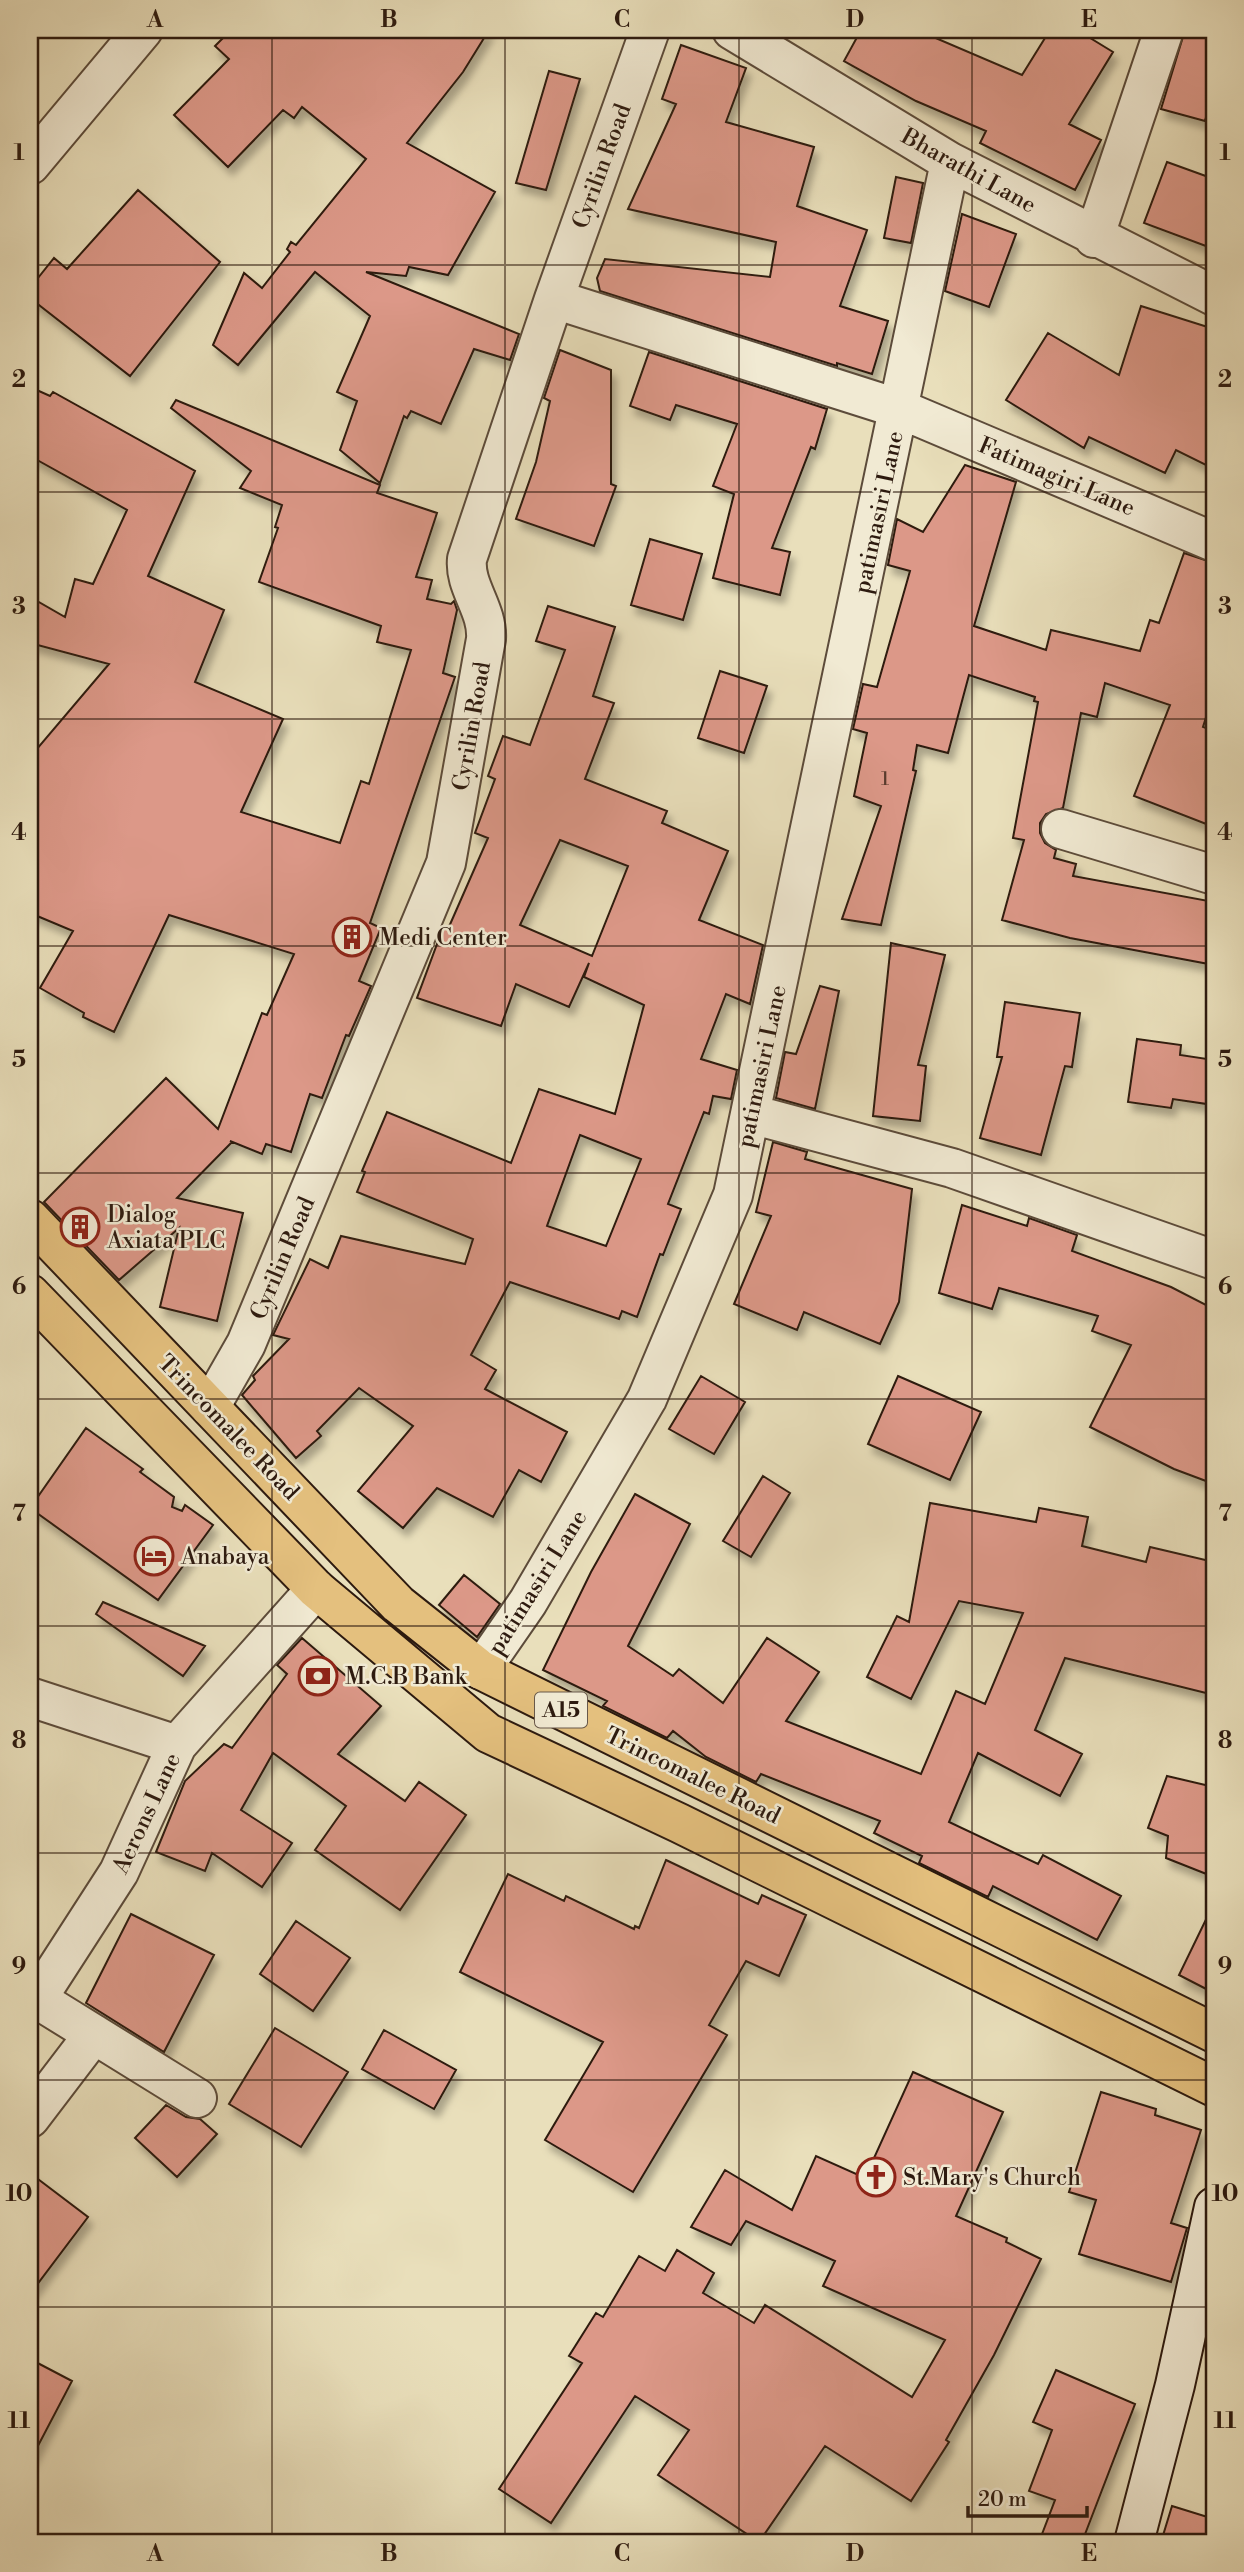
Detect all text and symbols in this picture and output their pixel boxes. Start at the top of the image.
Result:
text: A [146,6,164,34]
text: B [380,6,398,34]
text: C [614,6,630,34]
text: D [846,6,864,34]
text: E [1081,6,1097,34]
street label: Cyrilin Road [566,100,637,233]
street label: Bharathi Lane [895,122,1041,219]
text: 1 [13,139,25,167]
text: 1 [1219,139,1231,167]
text: 2 [12,366,26,394]
text: 2 [1218,366,1232,394]
street label: patimasiri Lane [848,429,910,596]
street label: Fatimagiri Lane [974,431,1139,522]
text: 3 [12,593,26,621]
text: 3 [1218,593,1232,621]
street label: Cyrilin Road [447,659,497,793]
house number: 1 [881,767,889,791]
text: 4 [11,819,27,847]
text: 4 [1217,819,1233,847]
building icon: Medi Center [331,916,373,958]
place label: Medi Center [379,924,507,952]
street label: patimasiri Lane [731,983,793,1150]
text: 5 [12,1046,26,1074]
text: 5 [1218,1046,1232,1074]
street label: Cyrilin Road [245,1193,321,1324]
place label: Dialog Axiata PLC [106,1201,225,1255]
building icon: Dialog Axiata PLC [59,1206,101,1248]
text: 6 [12,1273,26,1301]
text: 6 [1218,1273,1232,1301]
street label: Trincomalee Road [152,1349,305,1506]
text: 7 [12,1500,26,1528]
text: 7 [1218,1500,1232,1528]
street label: patimasiri Lane [482,1505,593,1660]
hotel icon: Anabaya [133,1535,175,1577]
place label: Anabaya [180,1543,270,1571]
bank icon: M.C.B Bank [297,1655,339,1697]
place label: M.C.B Bank [345,1663,468,1691]
road number: A15 [535,1692,587,1728]
street label: Trincomalee Road [600,1721,785,1830]
text: 8 [12,1727,26,1755]
text: 8 [1218,1727,1232,1755]
street label: Aerons Lane [106,1749,187,1879]
text: 9 [12,1953,26,1981]
text: 9 [1218,1953,1232,1981]
church icon: St.Mary's Church [855,2156,897,2198]
place label: St.Mary's Church [903,2164,1081,2192]
text: 10 [5,2180,33,2208]
text: 10 [1211,2180,1239,2208]
text: 11 [8,2407,30,2435]
text: 11 [1214,2407,1236,2435]
scale bar [968,2474,1086,2518]
text: 20 m [978,2487,1027,2513]
text: A [146,2540,164,2568]
text: B [380,2540,398,2568]
text: C [614,2540,630,2568]
text: D [846,2540,864,2568]
text: E [1081,2540,1097,2568]

